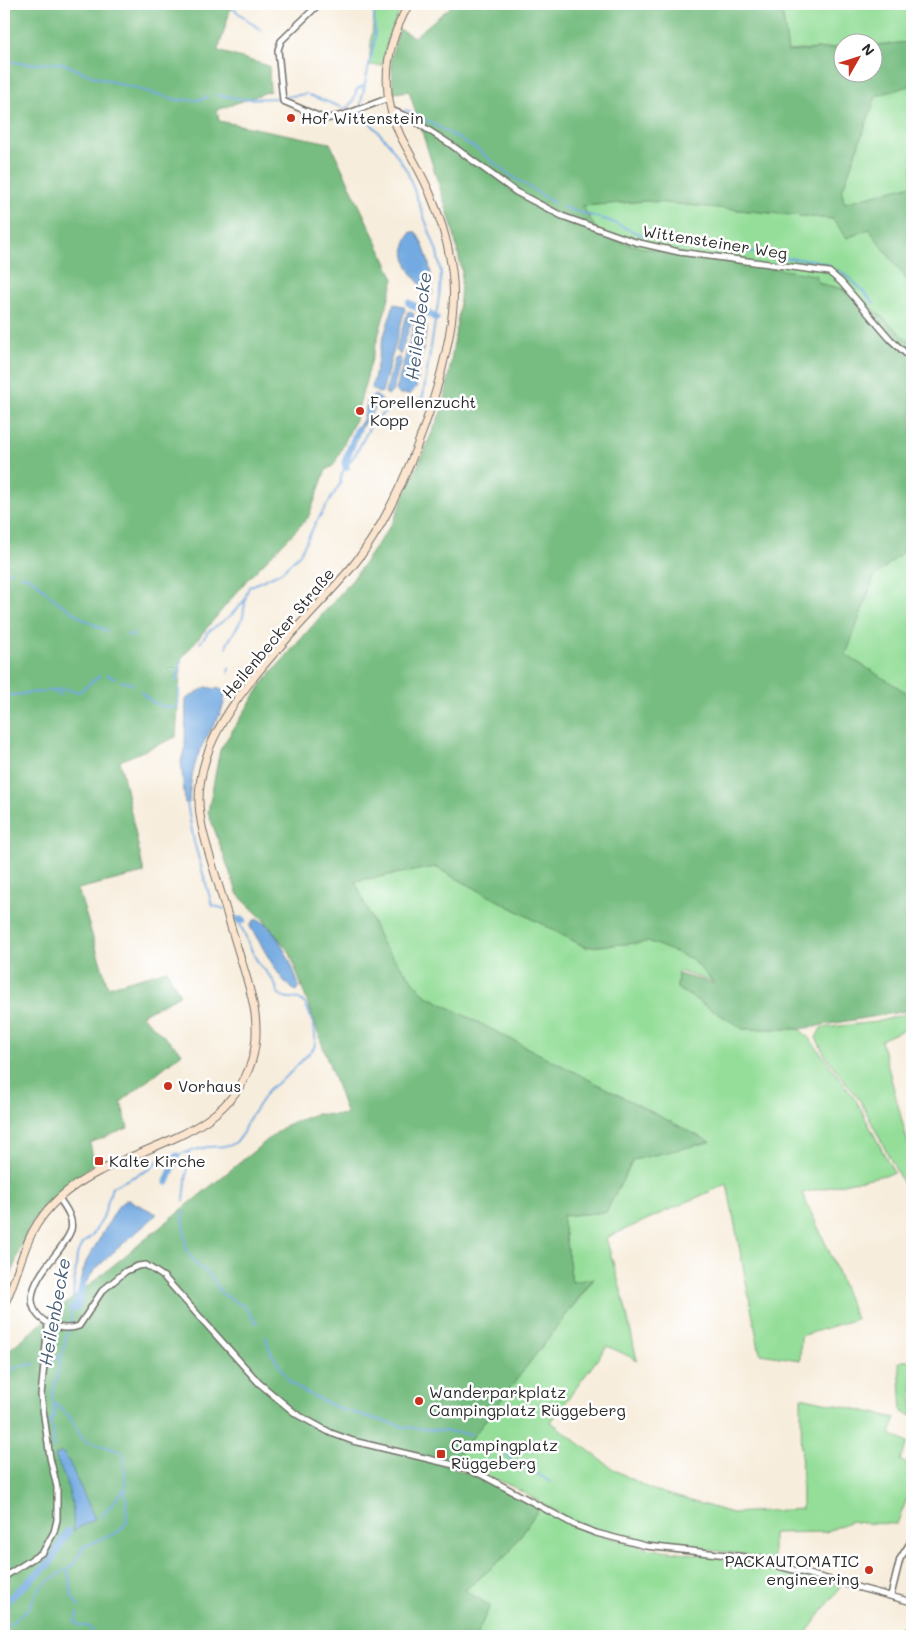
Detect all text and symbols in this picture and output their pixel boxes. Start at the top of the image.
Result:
north arrow [834,32,884,82]
text: N [858,39,879,60]
place label: Hof Wittenstein [301,107,424,128]
marker: Hof Wittenstein [285,112,297,124]
street label: Wittensteiner Weg [641,220,789,263]
water label: Heilenbecke [399,270,437,381]
place label: Forellenzucht Kopp [370,391,476,430]
marker: Forellenzucht Kopp [354,405,366,417]
street label: Heilenbecker Straße [217,563,338,702]
place label: Vorhaus [178,1075,241,1096]
marker: Vorhaus [162,1080,174,1092]
place label: Kalte Kirche [109,1150,206,1171]
marker: Kalte Kirche [93,1155,105,1167]
water label: Heilenbecke [33,1256,75,1368]
place label: Wanderparkplatz Campingplatz Rüggeberg [429,1381,626,1420]
marker: Wanderparkplatz Campingplatz Rüggeberg [413,1395,425,1407]
place label: Campingplatz Rüggeberg [451,1434,558,1473]
marker: Campingplatz Rüggeberg [435,1448,447,1460]
place label: PACKAUTOMATIC engineering [725,1550,859,1589]
marker: PACKAUTOMATIC engineering [863,1564,875,1576]

